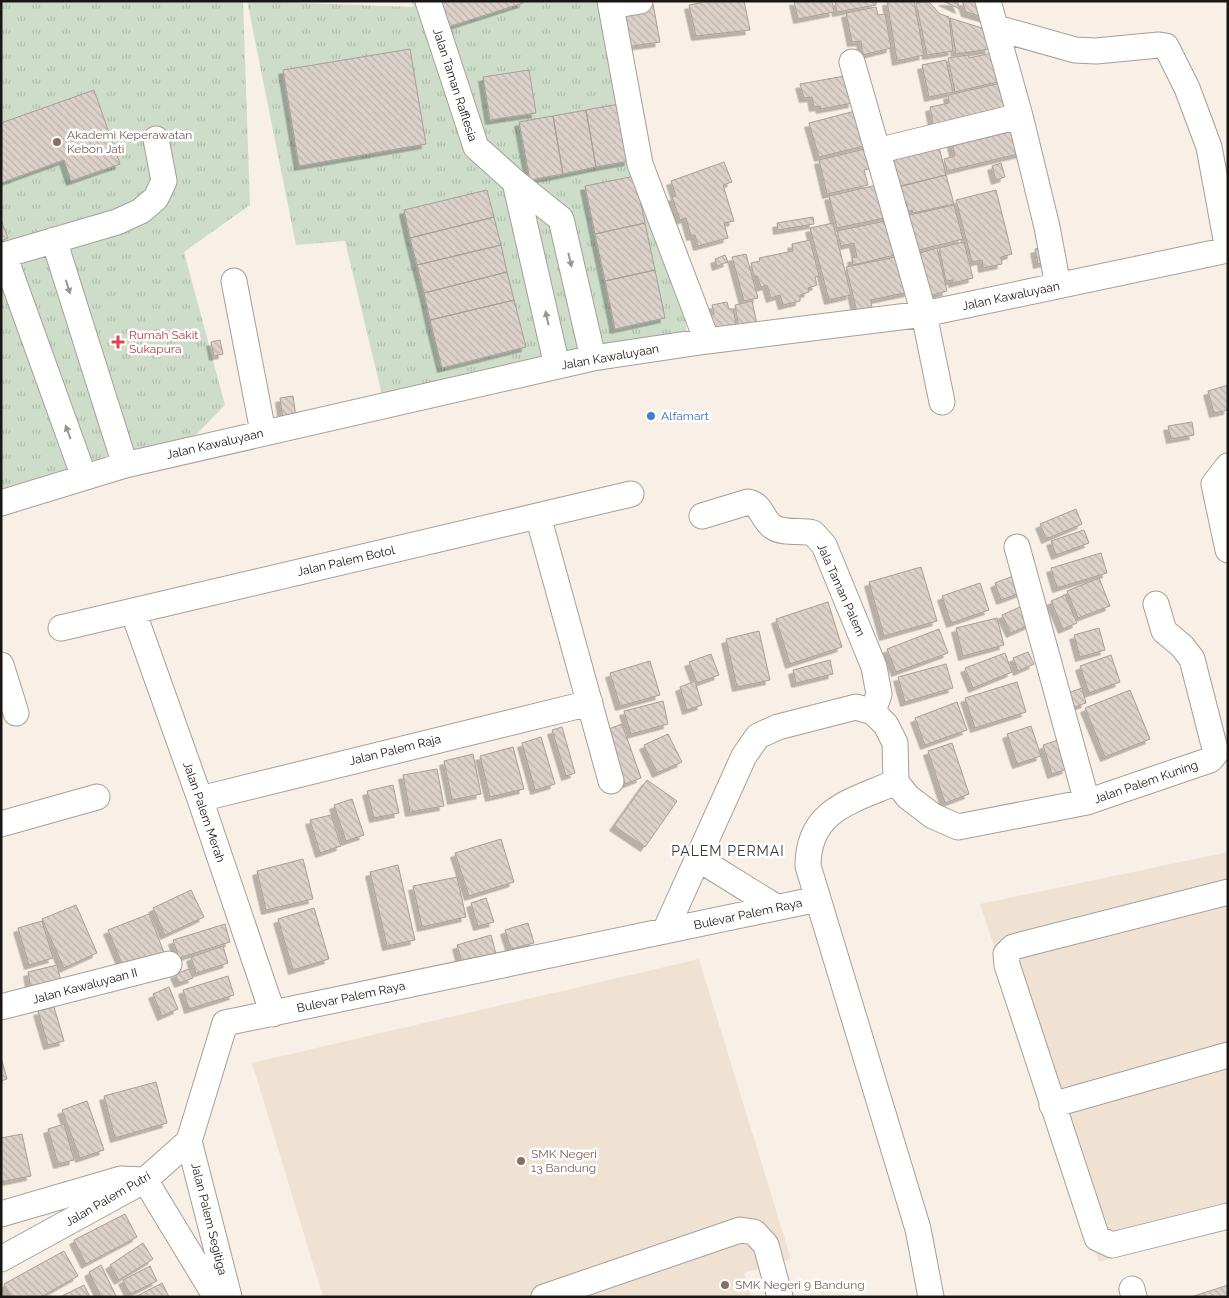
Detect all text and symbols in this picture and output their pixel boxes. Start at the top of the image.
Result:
street label: Jalan Taman Rafflesia [430,27,480,143]
place label: Akademi Keperawatan Kebon Jati [67,128,192,156]
marker: Akademi Keperawatan Kebon Jati [51,136,63,148]
one-way arrow [566,253,574,268]
one-way arrow [65,279,73,294]
street label: Jalan Kawaluyaan [961,279,1061,313]
one-way arrow [542,310,550,326]
place label: Rumah Sakit Sukapura [129,328,198,356]
marker: Rumah Sakit Sukapura [111,335,125,349]
street label: Jalan Kawaluyaan [560,342,660,372]
place label: Alfamart [661,409,709,423]
marker: Alfamart [645,410,657,422]
one-way arrow [64,424,71,439]
street label: Jalan Kawaluyaan [165,426,265,462]
street label: Jala Taman Palem [814,541,868,639]
street label: Jalan Palem Botol [296,543,397,579]
street label: Jalan Palem Raja [348,732,442,768]
street label: Jalan Palem Kuning [1092,758,1200,806]
street label: Jalan Palem Merah [180,760,228,864]
district label: PALEM PERMAI [671,843,785,859]
street label: Bulevar Palem Raya [693,896,803,932]
street label: Jalan Kawaluyaan II [31,965,139,1007]
street label: Bulevar Palem Raya [296,979,406,1015]
place label: SMK Negeri 13 Bandung [531,1147,597,1175]
marker: SMK Negeri 13 Bandung [515,1155,527,1167]
street label: Jalan Palem Segitiga [188,1161,230,1277]
street label: Jalan Palem Putri [63,1169,153,1229]
place label: SMK Negeri 9 Bandung [735,1278,865,1292]
marker: SMK Negeri 9 Bandung [719,1279,731,1291]

